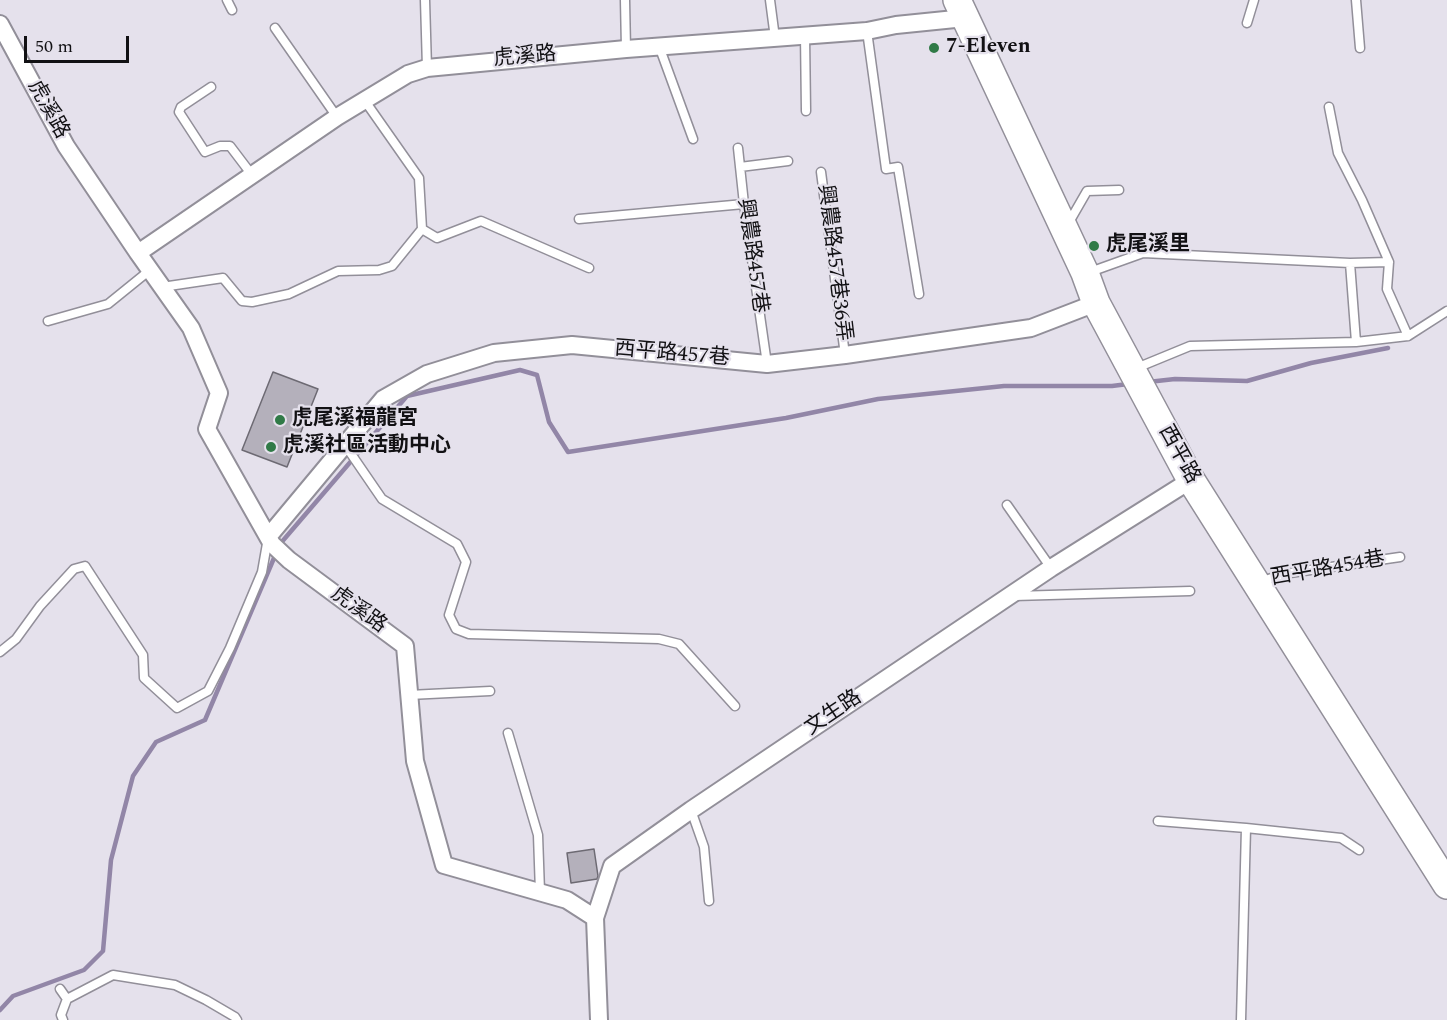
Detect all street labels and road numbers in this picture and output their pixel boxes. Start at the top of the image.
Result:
street label: 虎溪路 [493,43,557,73]
street label: 虎溪路 [21,76,73,144]
street label: 興農路457巷36弄 [811,183,855,343]
street label: 興農路457巷 [730,197,772,315]
street label: 西平路457巷 [613,337,731,373]
street label: 西平路 [1152,421,1204,489]
street label: 西平路454巷 [1269,548,1387,592]
street label: 虎溪路 [325,582,391,640]
street label: 文生路 [801,686,867,742]

